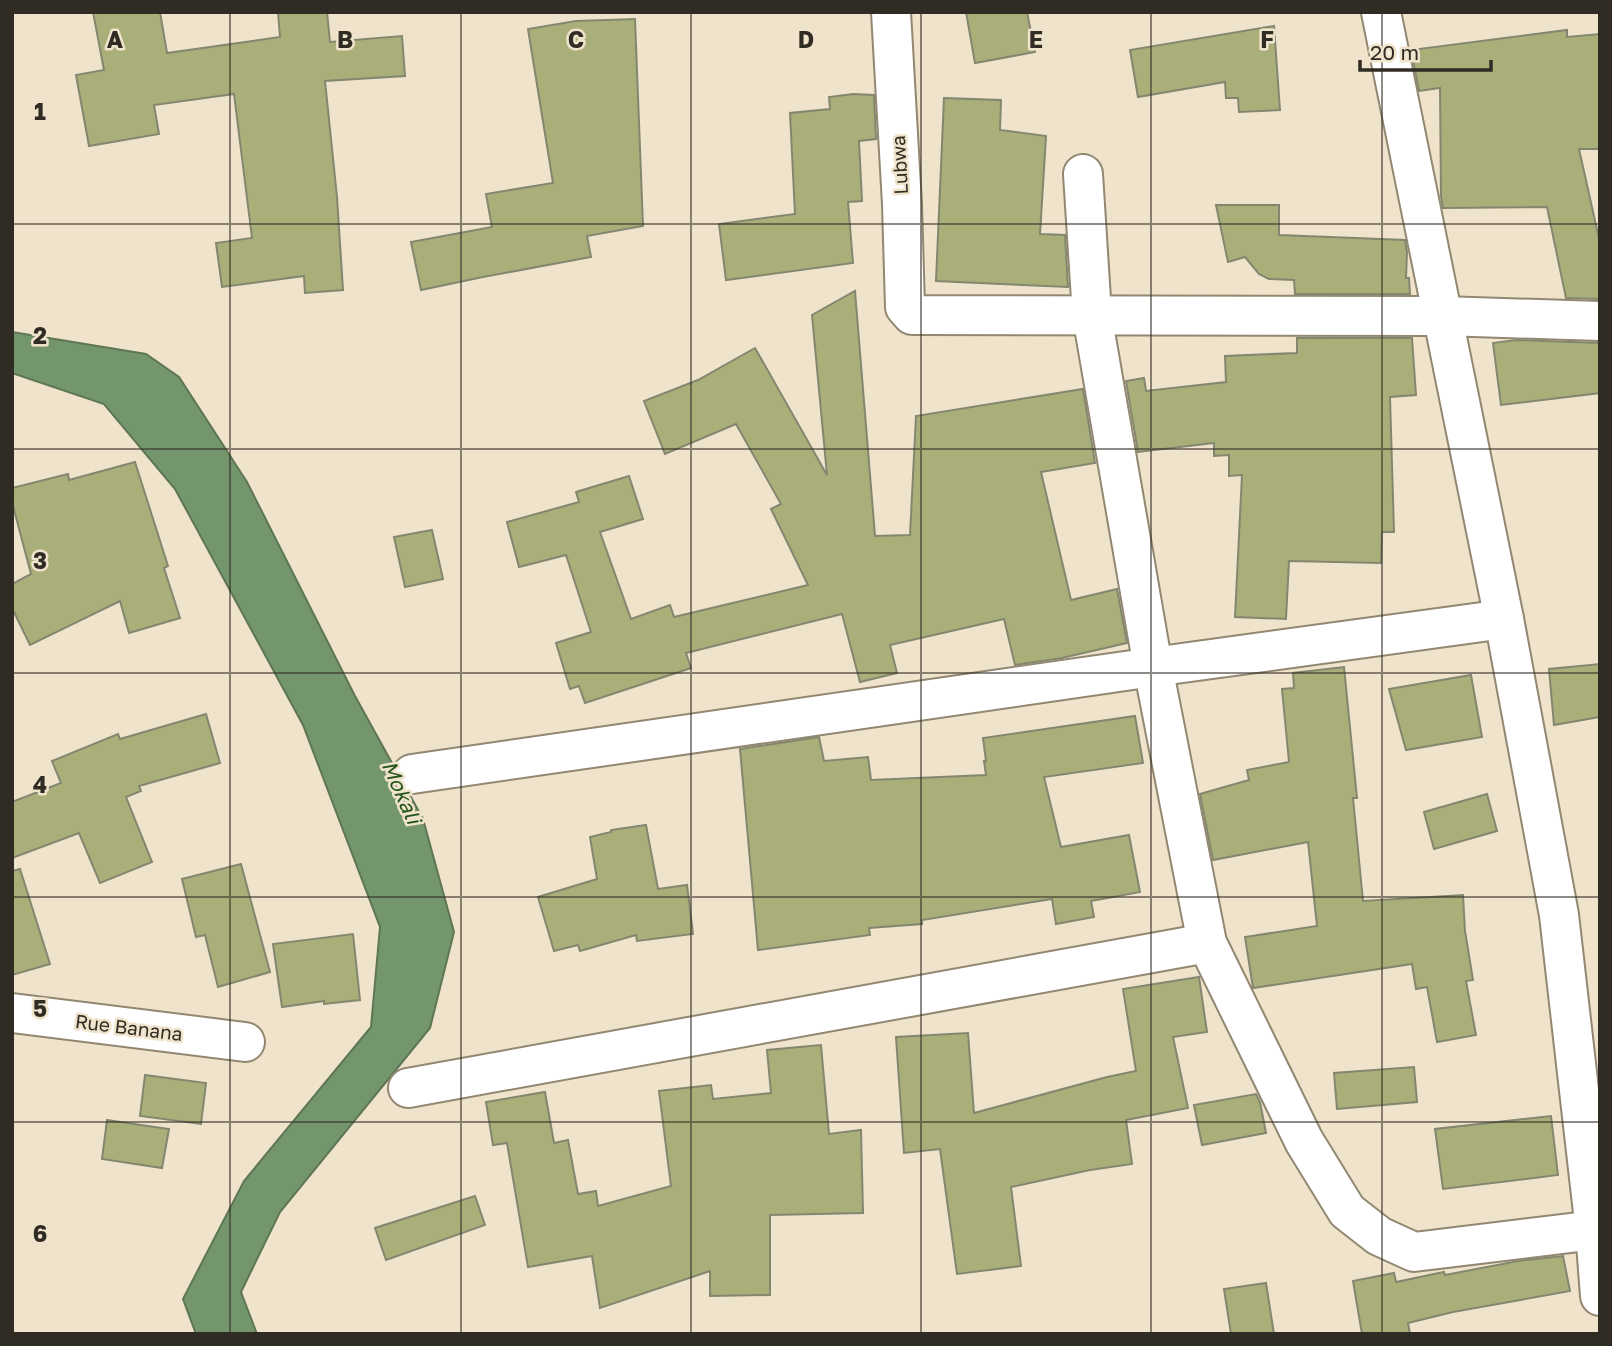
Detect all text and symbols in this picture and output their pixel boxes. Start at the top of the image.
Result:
text: A [107,25,124,53]
text: B [337,25,353,53]
text: C [568,25,584,53]
text: D [798,25,814,53]
text: E [1029,25,1043,53]
text: F [1260,25,1274,53]
scale bar [1360,28,1491,72]
text: 20 m [1370,39,1419,65]
text: 1 [34,97,46,125]
street label: Lubwa [886,135,912,195]
text: 2 [33,321,47,349]
text: 3 [33,546,47,574]
water label: Mokali [377,756,428,830]
text: 4 [33,770,47,798]
text: 5 [33,994,47,1022]
street label: Rue Banana [74,1009,184,1045]
text: 6 [33,1219,47,1247]

